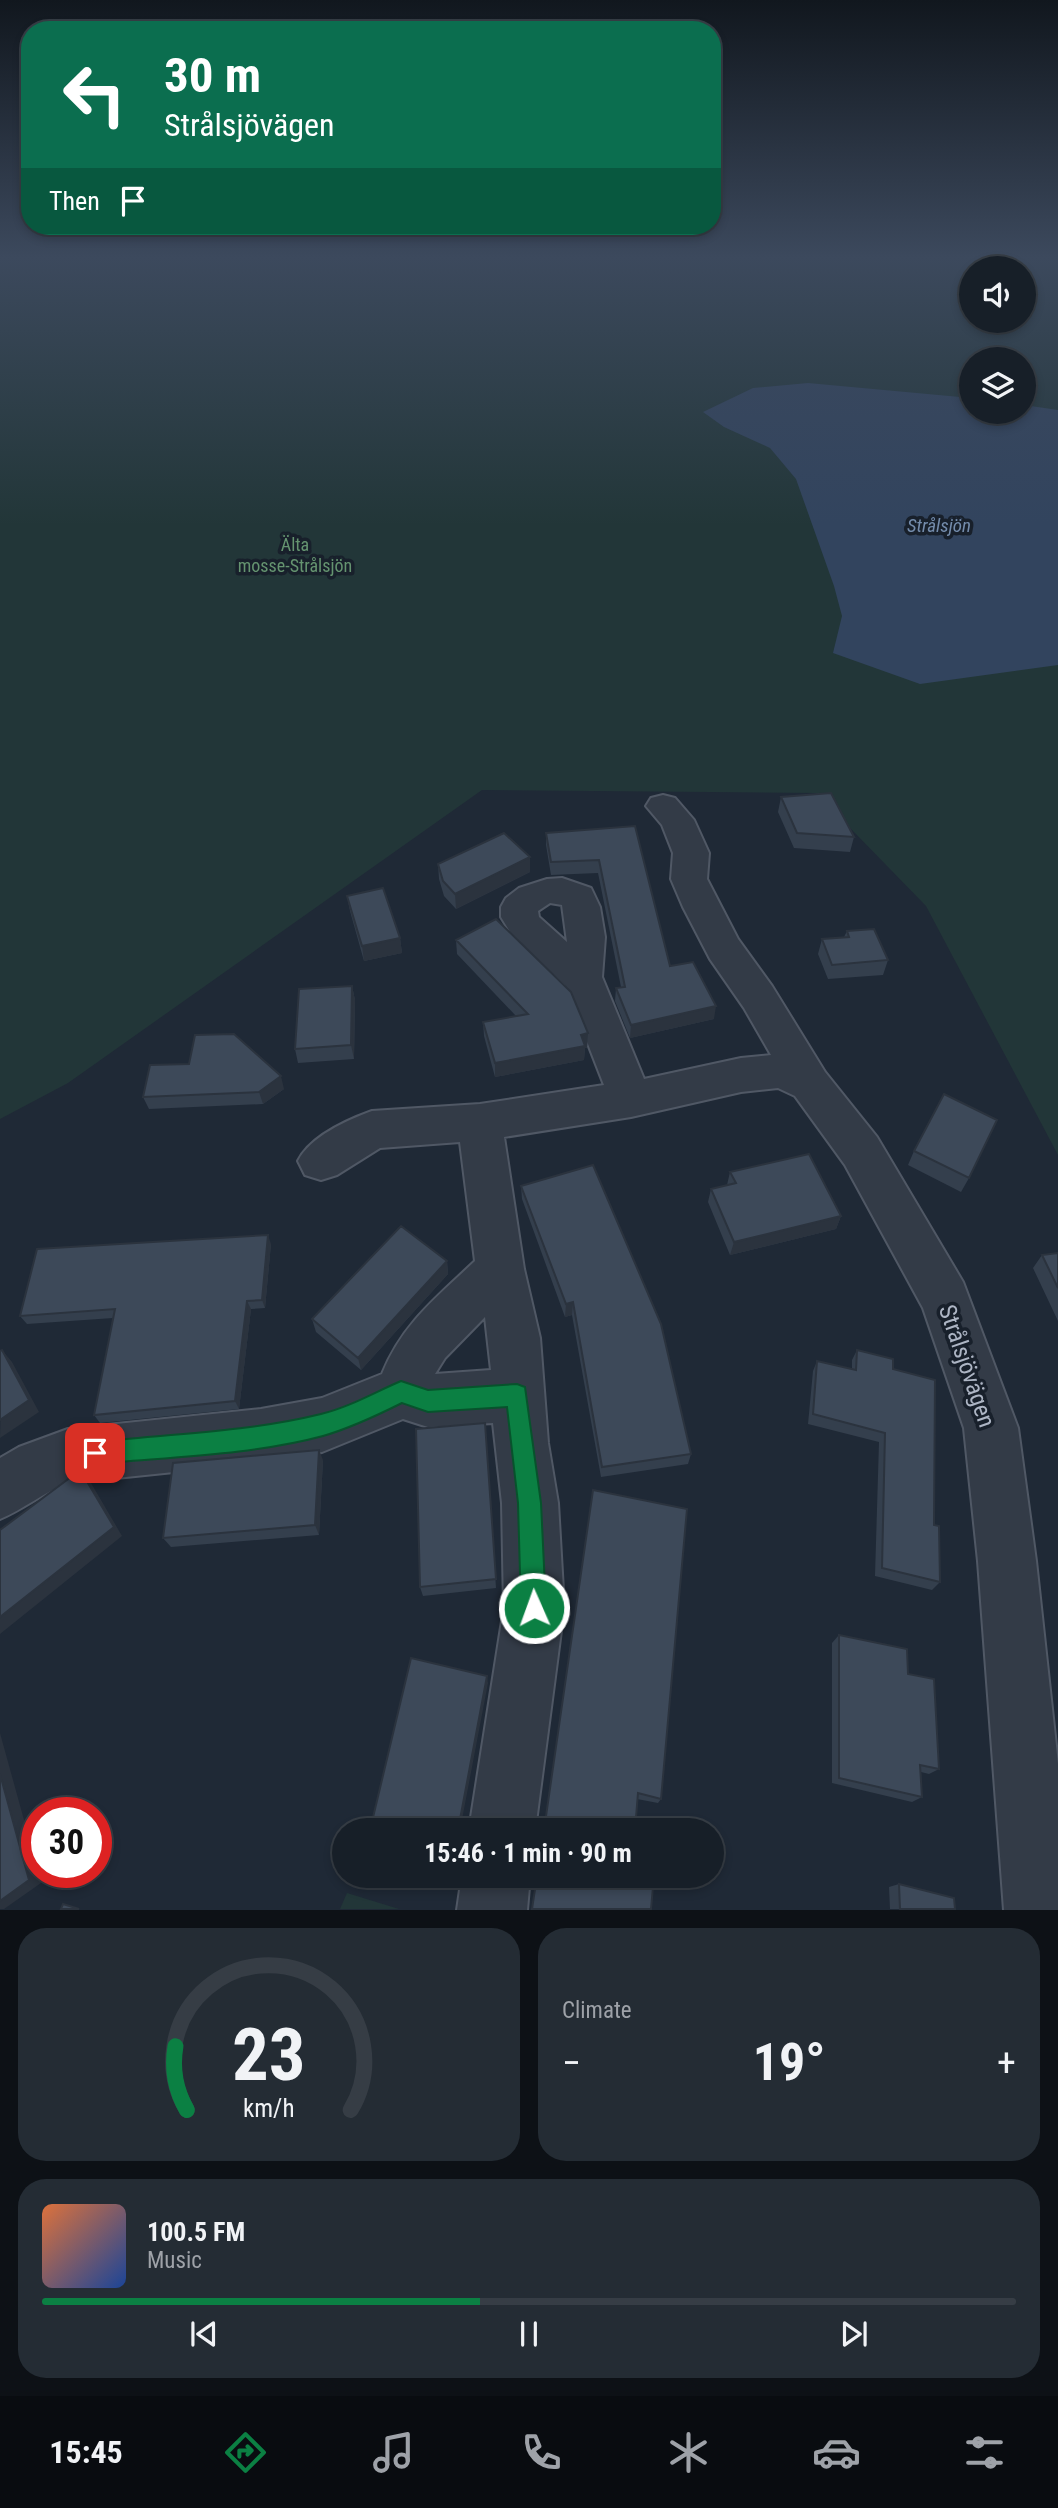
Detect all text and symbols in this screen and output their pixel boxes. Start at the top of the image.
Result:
text: 30 m [164,47,261,104]
icon: left [49,49,140,140]
text: Strålsjövägen [164,106,335,144]
icon: arrive [114,182,152,220]
text: Then [49,186,100,216]
map controls [959,256,1036,424]
button: sound [959,256,1036,333]
button: layers [959,347,1036,424]
water label: Strålsjön [907,514,971,537]
park label: Älta mosse-Strålsjön [238,534,352,576]
street label: Strålsjövägen [933,1301,1001,1431]
pin [65,1423,125,1483]
icon: arrive [76,1434,114,1472]
position arrow [497,1571,571,1645]
speed limit sign: 30 [21,1797,112,1888]
text: 15:46 · 1 min · 90 m [424,1838,632,1868]
text: Climate [562,1997,632,2024]
text: 23 [232,2013,306,2099]
text: 19° [753,2032,825,2093]
text: − [562,2041,581,2085]
text: + [997,2041,1016,2085]
text: km/h [243,2094,295,2123]
text: 100.5 FM [147,2217,245,2247]
text: Music [147,2247,202,2274]
icon: previous [185,2315,223,2353]
icon: pause [510,2315,548,2353]
icon: next [835,2315,873,2353]
icon: directions [221,2428,270,2477]
icon: music [369,2428,418,2477]
icon: phone [517,2428,566,2477]
icon: climate [664,2428,713,2477]
icon: car [812,2428,861,2477]
icon: filters [960,2428,1009,2477]
text: 15:45 [49,2433,123,2471]

